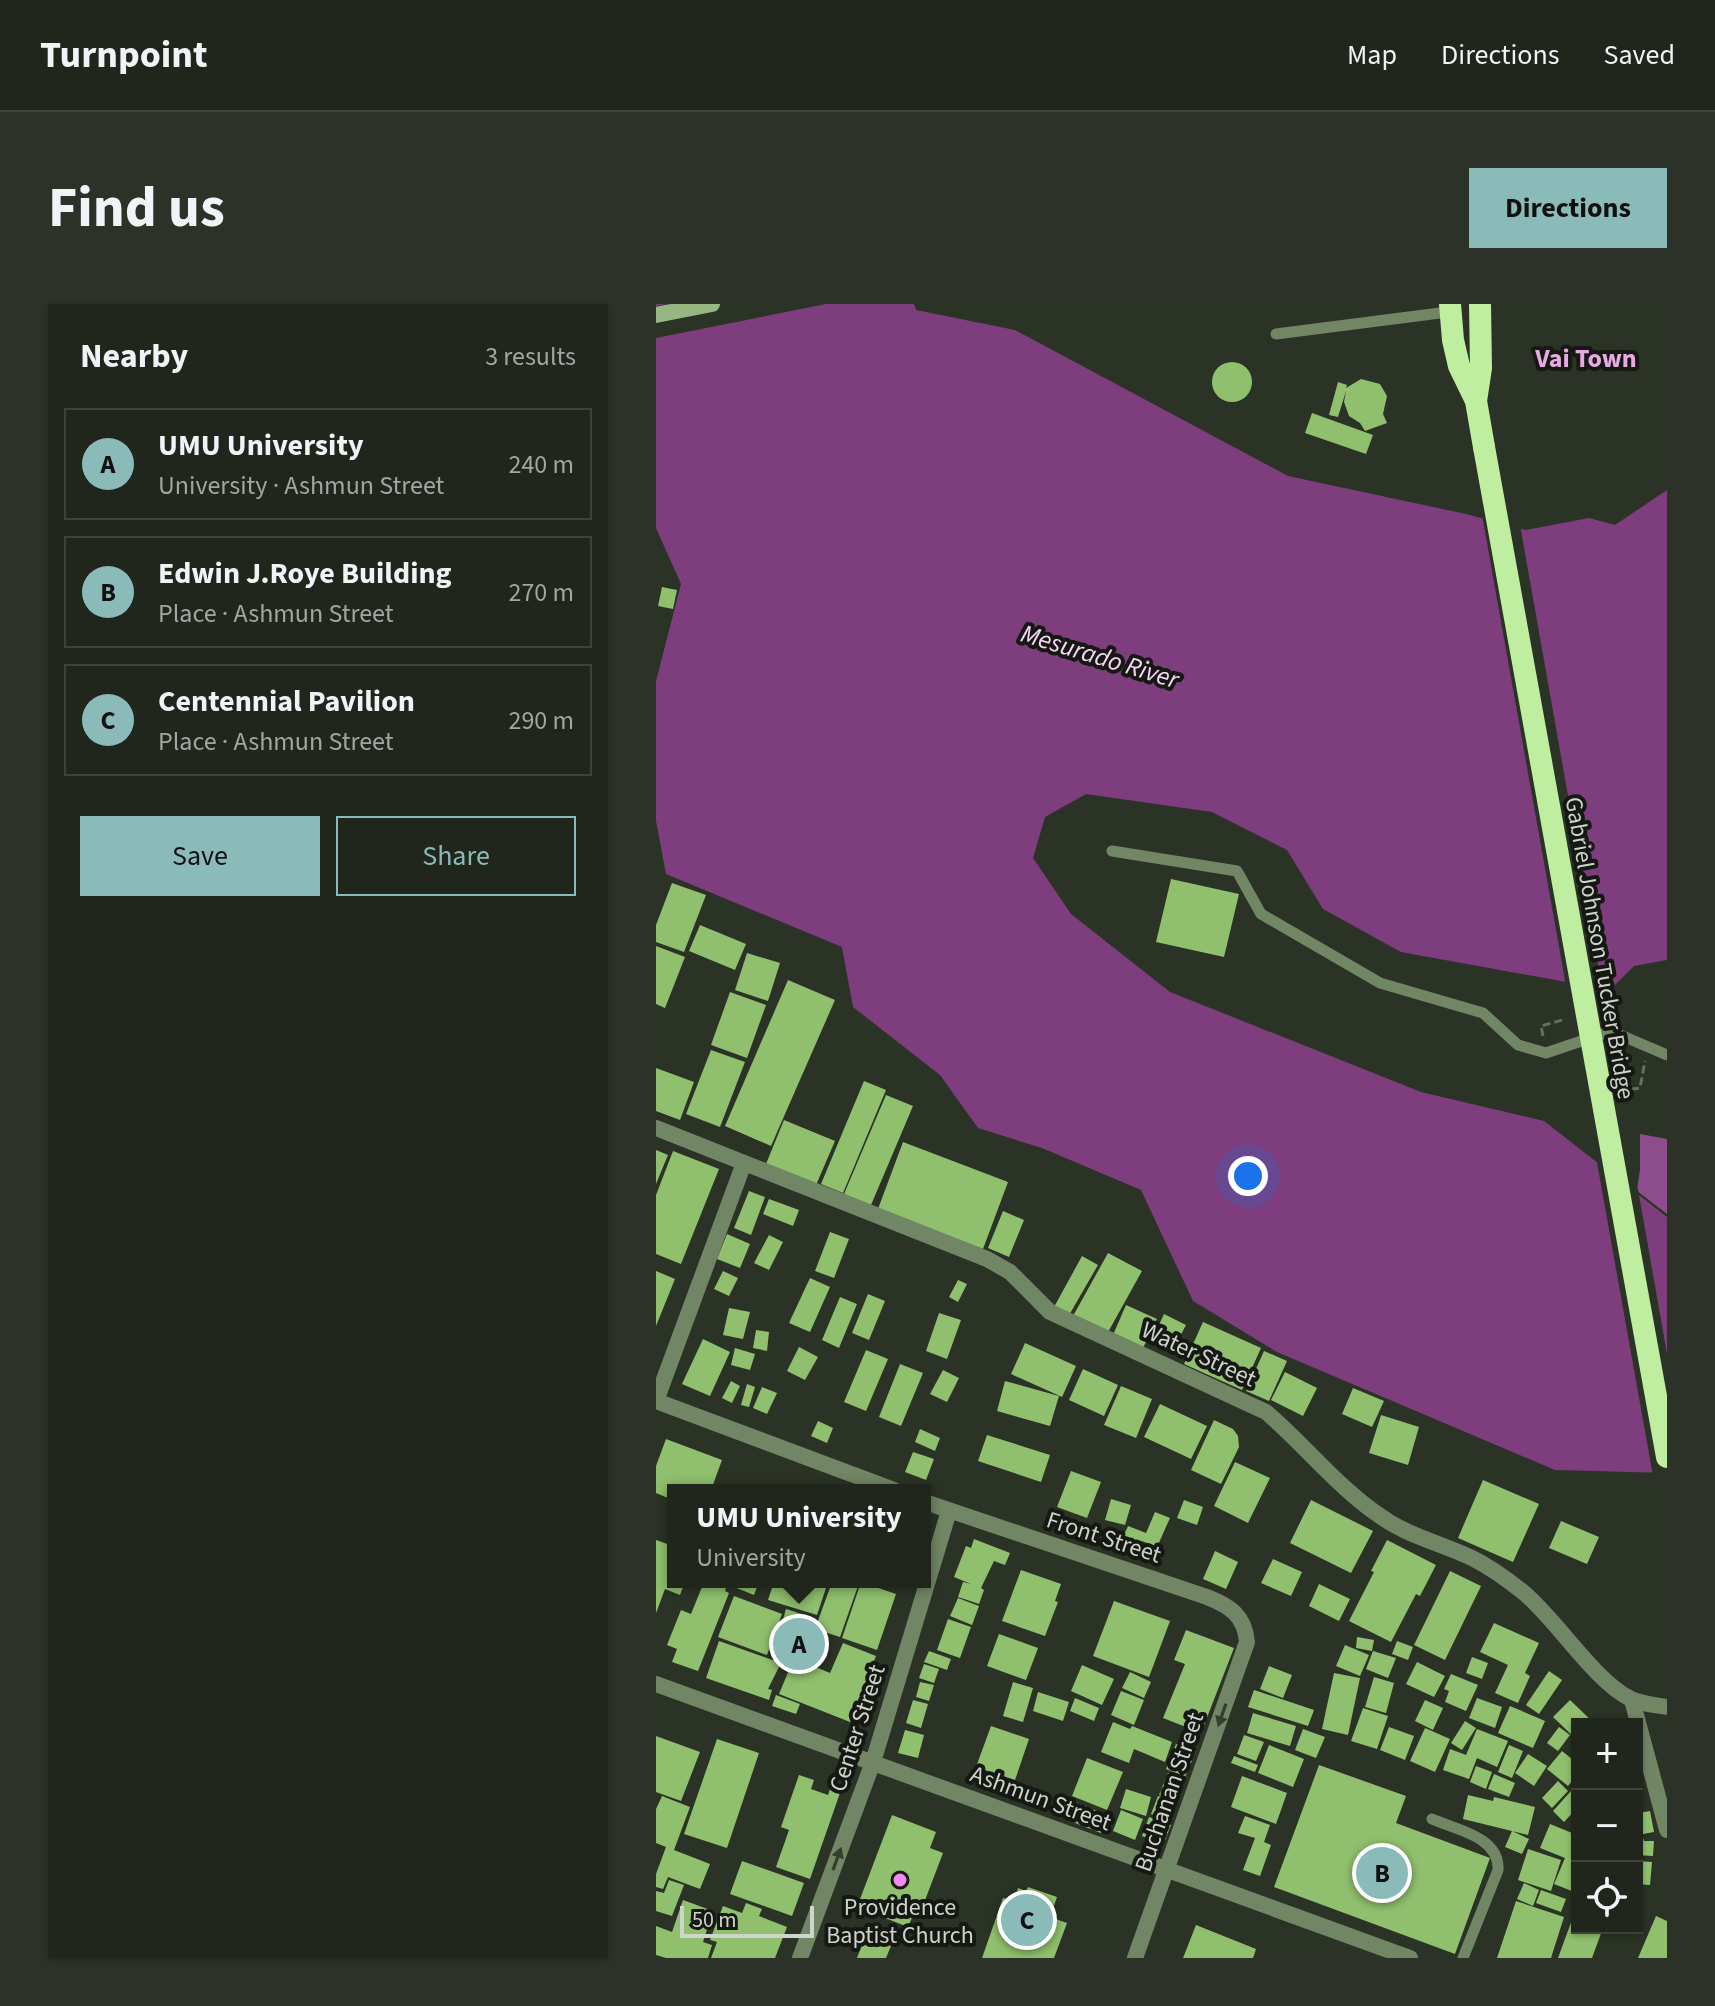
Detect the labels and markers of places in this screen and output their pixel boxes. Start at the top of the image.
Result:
pin: A [773,1614,825,1674]
pin: B [1356,1843,1408,1903]
marker: Providence Baptist Church [891,1871,909,1889]
place label: Providence Baptist Church [826,1890,974,1953]
pin: C [1001,1890,1053,1950]

